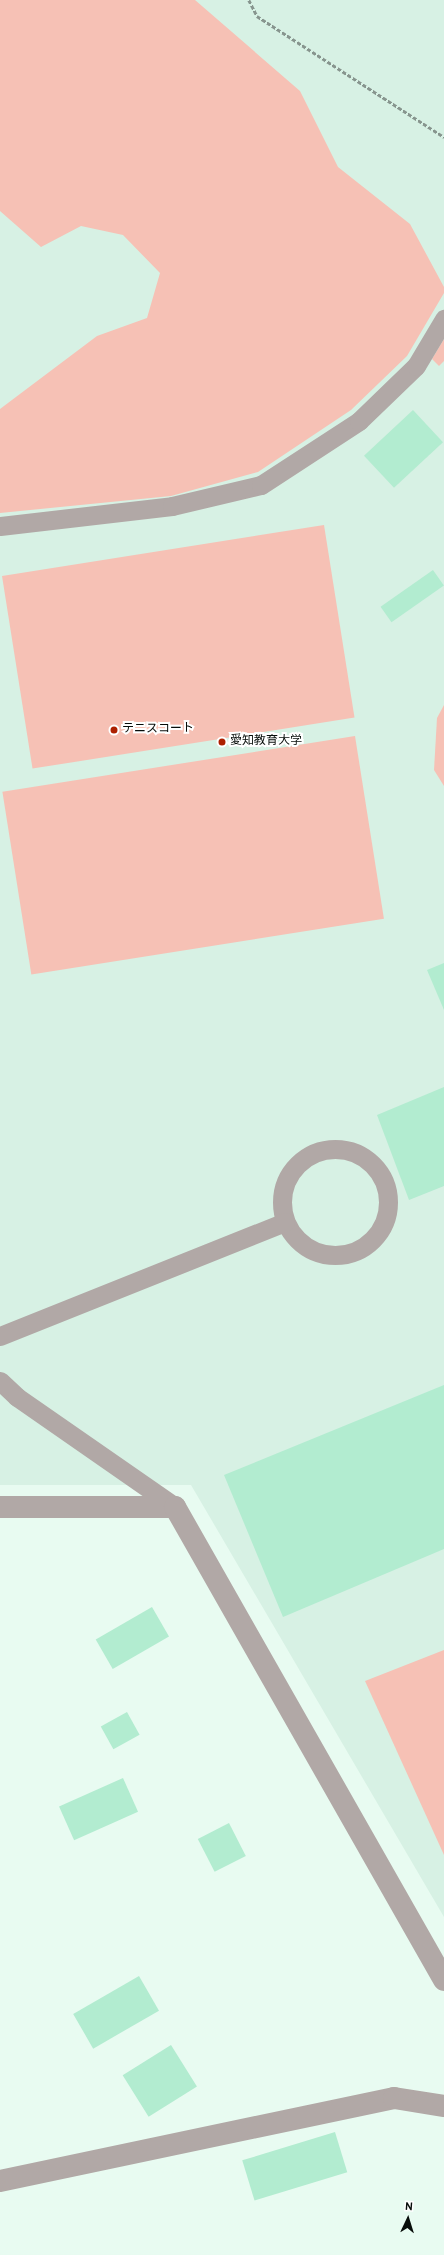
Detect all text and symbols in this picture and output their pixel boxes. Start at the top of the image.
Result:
place label: テニスコート [122,723,194,737]
marker: テニスコート [109,725,119,735]
place label: 愛知教育大学 [230,735,302,749]
marker: 愛知教育大学 [217,737,227,747]
north arrow [388,2199,428,2239]
text: N [404,2200,413,2214]

